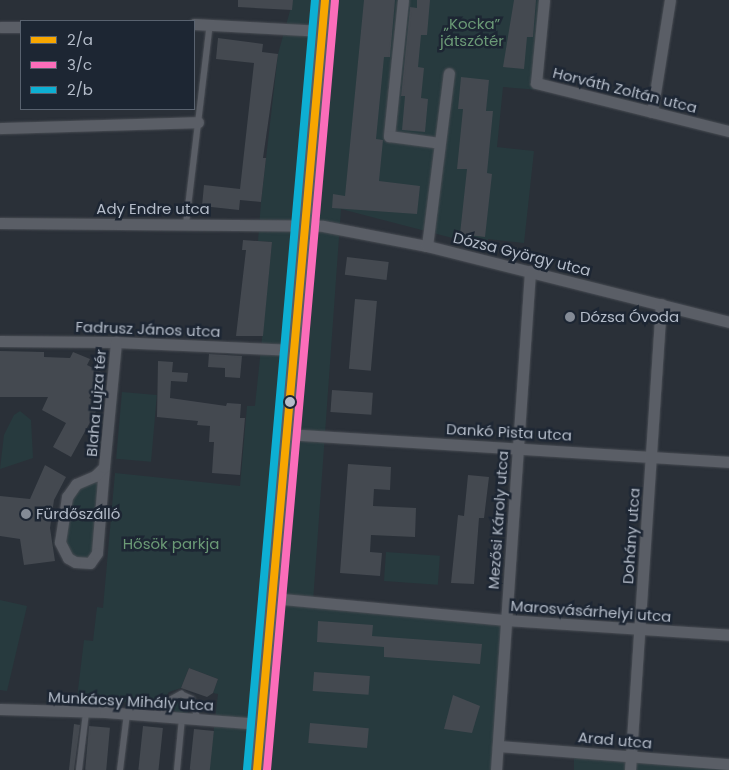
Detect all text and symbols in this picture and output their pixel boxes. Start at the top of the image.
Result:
park label: „Kocka” játszótér [440,14,504,49]
legend [20,20,195,110]
text: 2/a [67,29,93,50]
text: 3/c [67,54,92,75]
street label: Horváth Zoltán utca [551,63,699,117]
text: 2/b [67,79,93,100]
street label: Ady Endre utca [96,200,210,218]
street label: Dózsa György utca [451,228,593,280]
place label: Dózsa Óvoda [580,308,679,326]
marker: Dózsa Óvoda [564,311,576,323]
street label: Fadrusz János utca [75,317,221,341]
street label: Blaha Lujza tér [82,348,110,458]
unlabelled marker [285,397,295,407]
street label: Dankó Pista utca [446,420,572,444]
street label: Mezősi Károly utca [484,450,512,590]
street label: Dohány utca [619,487,643,585]
place label: Fürdőszálló [36,505,120,523]
marker: Fürdőszálló [20,508,32,520]
park label: Hősök parkja [123,535,219,553]
street label: Marosvásárhelyi utca [510,596,672,626]
street label: Munkácsy Mihály utca [48,688,214,714]
street label: Arad utca [577,728,653,752]

